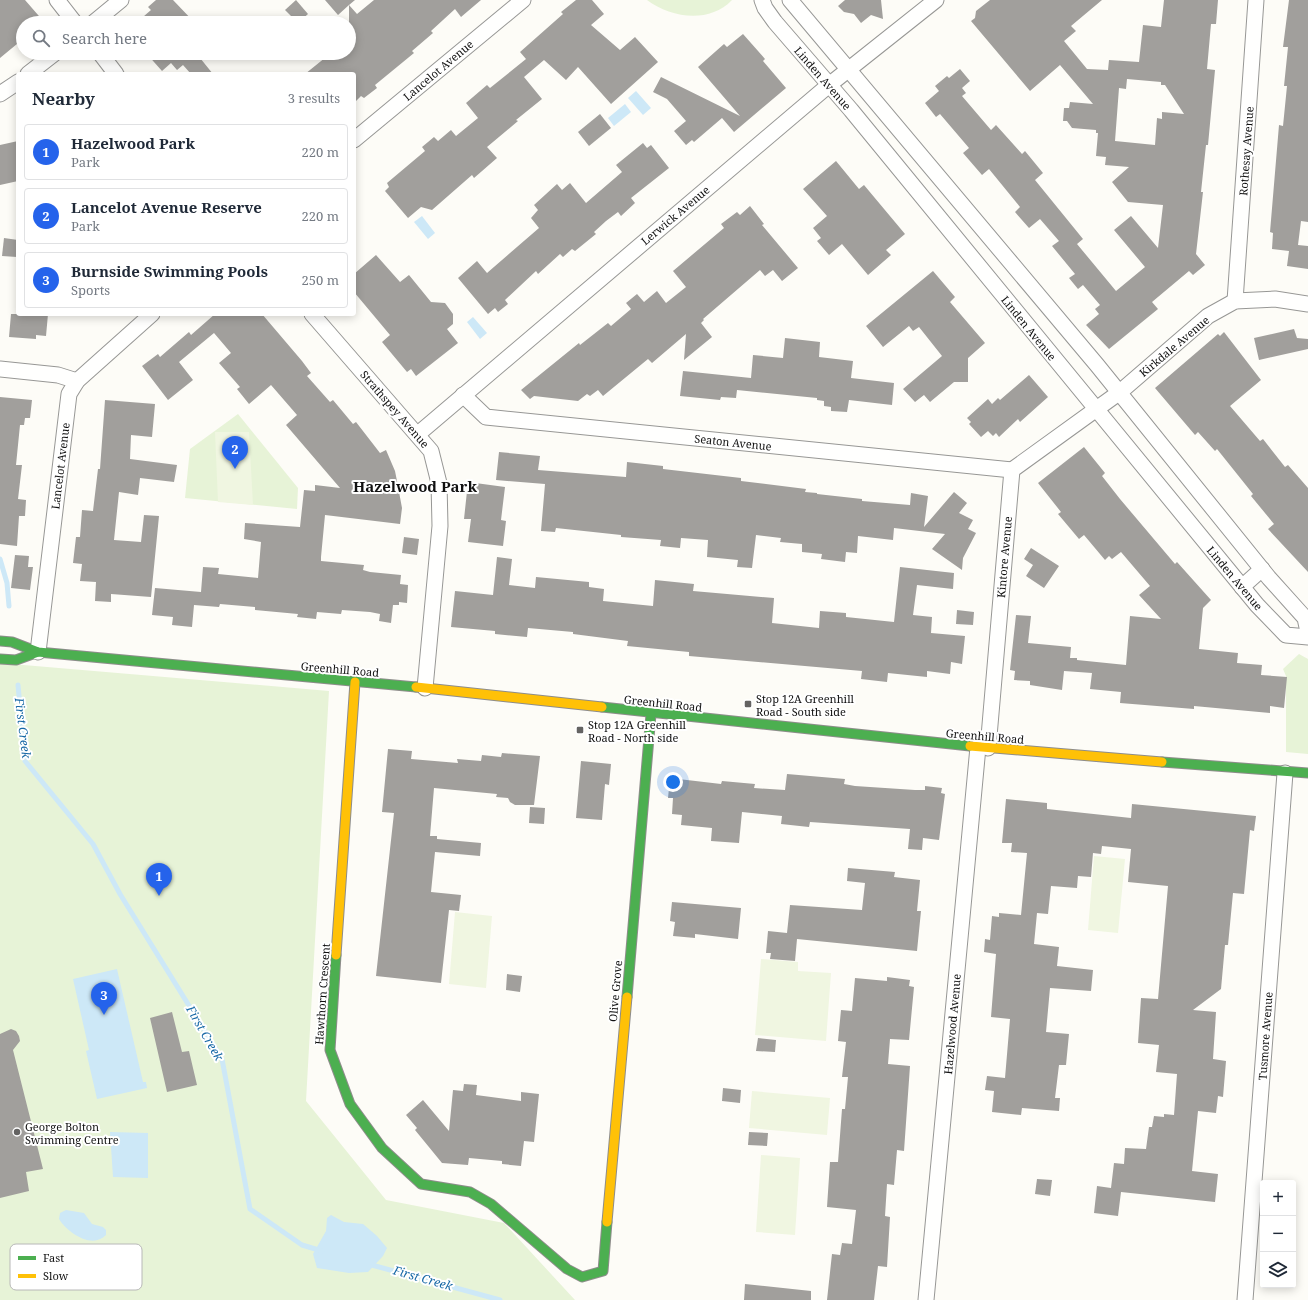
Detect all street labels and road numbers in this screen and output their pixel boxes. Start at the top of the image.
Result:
street label: Lancelot Avenue [400,36,476,104]
street label: Linden Avenue [791,43,855,113]
street label: Rothesay Avenue [1235,106,1257,196]
street label: Lerwick Avenue [638,182,712,248]
street label: Linden Avenue [998,292,1060,364]
street label: Kirkdale Avenue [1136,312,1212,380]
street label: Strathspey Avenue [357,367,433,451]
street label: Lancelot Avenue [47,422,73,510]
street label: Seaton Avenue [694,430,772,454]
street label: Kintore Avenue [993,516,1015,598]
street label: Linden Avenue [1204,543,1266,613]
street label: Greenhill Road [300,658,380,680]
street label: Greenhill Road [623,691,703,715]
street label: Greenhill Road [945,725,1025,747]
street label: Hawthorn Crescent [311,943,333,1045]
street label: Olive Grove [605,959,625,1022]
street label: Hazelwood Avenue [940,973,964,1075]
street label: Tusmore Avenue [1254,991,1276,1081]

